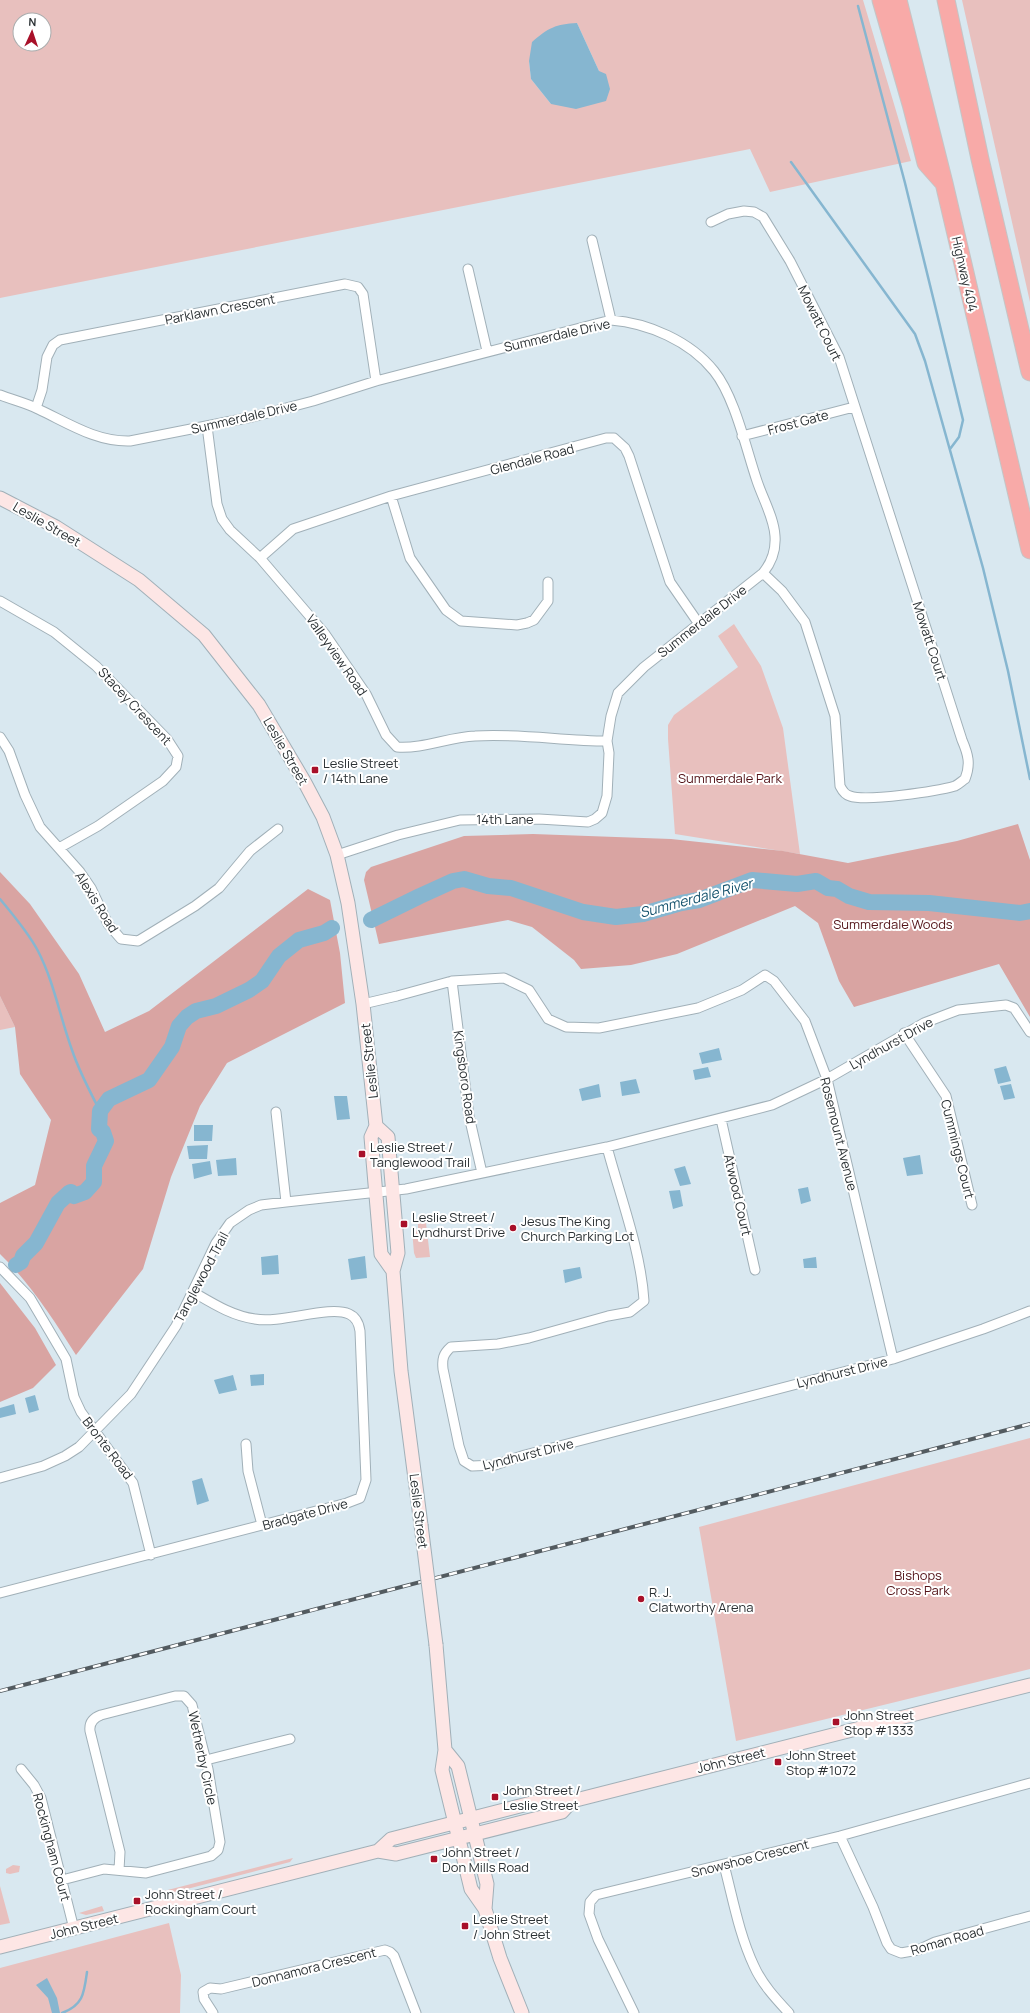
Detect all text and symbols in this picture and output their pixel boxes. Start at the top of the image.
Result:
north arrow [12,12,52,52]
text: N [28,14,37,29]
street label: Highway 404 [948,235,982,314]
street label: Mowatt Court [794,282,846,364]
street label: Parklawn Crescent [163,289,277,329]
street label: Summerdale Drive [502,314,612,356]
street label: Summerdale Drive [189,396,299,438]
street label: Frost Gate [766,405,831,439]
street label: Glendale Road [488,439,576,479]
street label: Leslie Street [10,497,84,551]
street label: Summerdale Drive [654,580,751,661]
street label: Mowatt Court [909,599,951,683]
street label: Valleyview Road [302,611,372,699]
street label: Stacey Crescent [94,663,176,749]
street label: Leslie Street [259,714,313,788]
place label: Leslie Street / 14th Lane [323,754,399,787]
marker: Leslie Street / 14th Lane [310,765,320,775]
park label: Summerdale Park [678,769,783,787]
street label: 14th Lane [476,810,534,828]
street label: Alexis Road [71,868,123,936]
water label: Summerdale River [637,873,756,922]
park label: Summerdale Woods [833,915,953,933]
street label: Lyndhurst Drive [846,1012,936,1073]
street label: Leslie Street [356,1023,382,1099]
street label: Kingsboro Road [450,1029,480,1125]
street label: Rosemount Avenue [816,1075,862,1193]
street label: Cummings Court [937,1098,979,1200]
place label: Leslie Street / Tanglewood Trail [370,1138,470,1171]
marker: Leslie Street / Tanglewood Trail [357,1149,367,1159]
street label: Atwood Court [720,1152,756,1238]
place label: Leslie Street / Lyndhurst Drive [412,1208,506,1241]
place label: Jesus The King Church Parking Lot [521,1212,634,1245]
marker: Leslie Street / Lyndhurst Drive [399,1219,409,1229]
marker: Jesus The King Church Parking Lot [508,1223,518,1233]
street label: Tanglewood Trail [170,1229,232,1325]
street label: Lyndhurst Drive [795,1352,890,1392]
street label: Bronte Road [79,1413,137,1483]
street label: Lyndhurst Drive [481,1434,576,1474]
street label: Leslie Street [405,1472,433,1550]
street label: Bradgate Drive [260,1494,350,1534]
park label: Bishops Cross Park [886,1566,950,1599]
place label: R. J. Clatworthy Arena [649,1583,753,1616]
marker: R. J. Clatworthy Arena [636,1594,646,1604]
place label: John Street Stop #1333 [844,1706,914,1739]
street label: Wetherby Circle [184,1709,222,1807]
marker: John Street Stop #1333 [831,1717,841,1727]
street label: John Street [695,1743,767,1777]
place label: John Street Stop #1072 [786,1746,856,1779]
marker: John Street Stop #1072 [773,1757,783,1767]
place label: John Street / Leslie Street [503,1781,581,1814]
street label: Rockingham Court [29,1791,75,1903]
marker: John Street / Leslie Street [490,1792,500,1802]
street label: Snowshoe Crescent [689,1835,811,1881]
place label: John Street / Don Mills Road [442,1843,529,1876]
marker: John Street / Don Mills Road [429,1854,439,1864]
place label: John Street / Rockingham Court [145,1885,256,1918]
marker: John Street / Rockingham Court [132,1896,142,1906]
street label: John Street [48,1909,120,1943]
place label: Leslie Street / John Street [473,1910,551,1943]
marker: Leslie Street / John Street [460,1921,470,1931]
street label: Roman Road [908,1921,986,1959]
street label: Donnamora Crescent [250,1943,378,1991]

